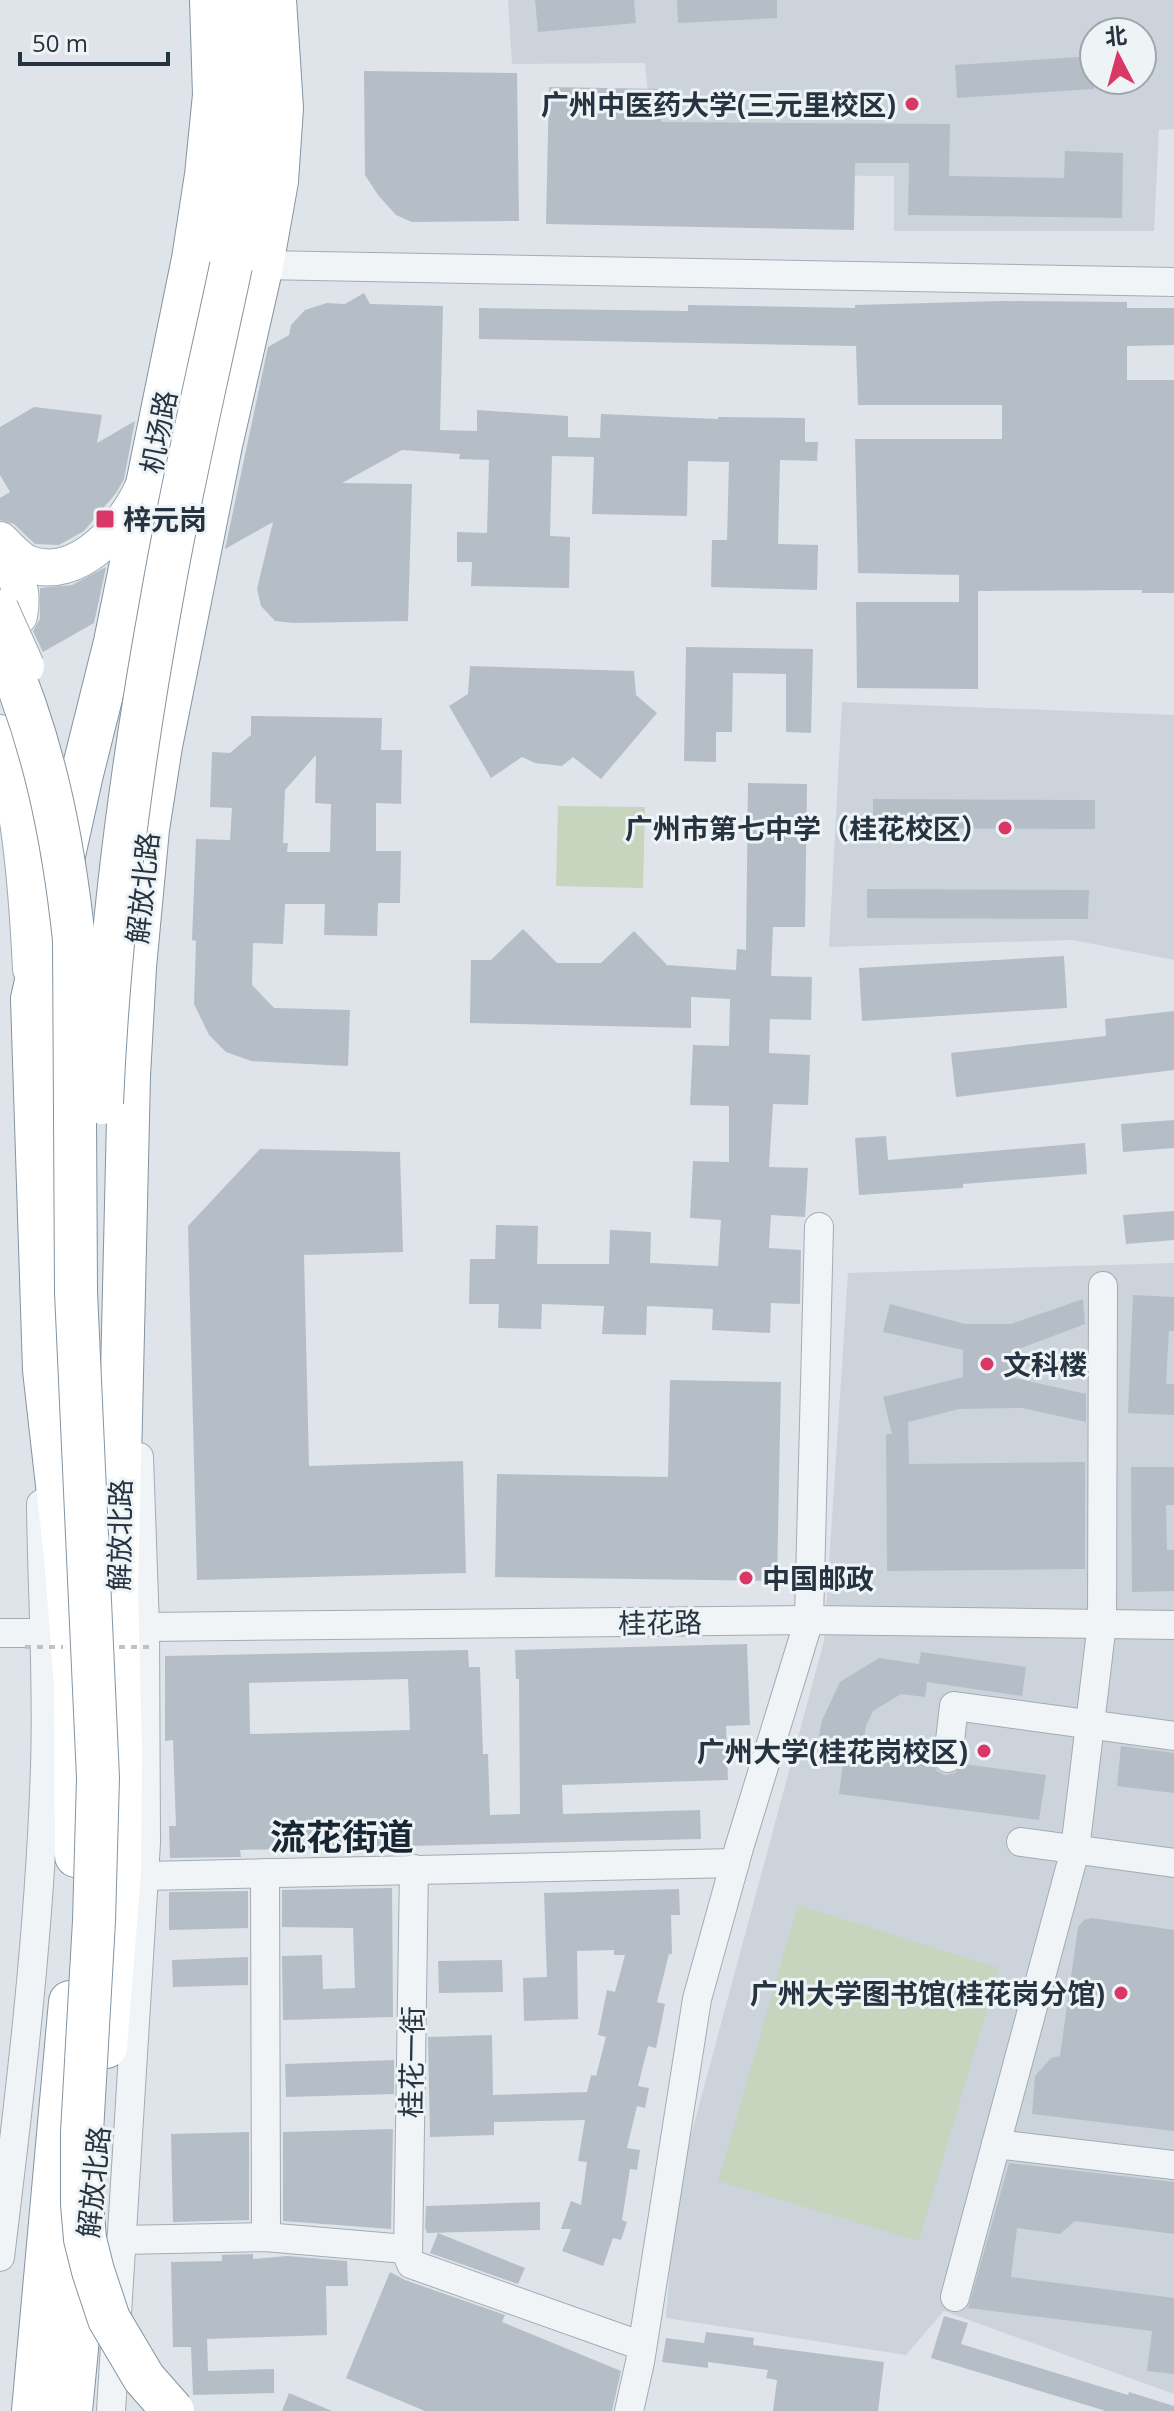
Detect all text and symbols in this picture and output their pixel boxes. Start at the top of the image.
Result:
scale bar [20,16,168,66]
north arrow [1078,16,1158,96]
text: 北 [1103,19,1128,51]
text: 50 m [32,26,88,59]
place label: 广州中医药大学(三元里校区) [541,85,896,123]
marker: 广州中医药大学(三元里校区) [903,95,921,113]
street label: 机场路 [131,387,185,477]
place label: 梓元岗 [123,500,207,538]
marker: 梓元岗 [94,508,116,530]
place label: 广州市第七中学（桂花校区） [625,809,989,847]
marker: 广州市第七中学（桂花校区） [996,819,1014,837]
street label: 解放北路 [117,830,167,946]
place label: 文科楼 [1003,1345,1087,1383]
marker: 文科楼 [978,1355,996,1373]
street label: 解放北路 [99,1479,139,1591]
place label: 中国邮政 [762,1559,874,1597]
marker: 中国邮政 [737,1569,755,1587]
street label: 桂花路 [618,1602,702,1642]
place label: 广州大学(桂花岗校区) [697,1732,968,1770]
marker: 广州大学(桂花岗校区) [975,1742,993,1760]
district label: 流花街道 [270,1812,414,1861]
place label: 广州大学图书馆(桂花岗分馆) [750,1974,1105,2012]
marker: 广州大学图书馆(桂花岗分馆) [1112,1984,1130,2002]
street label: 桂花一街 [391,2006,431,2118]
street label: 解放北路 [68,2124,118,2240]

